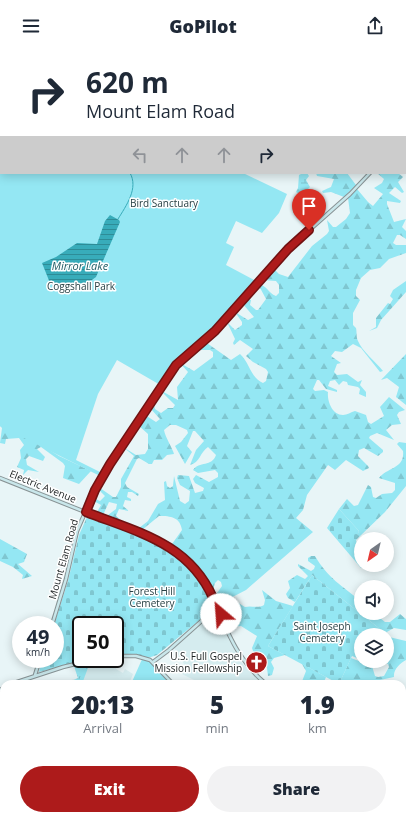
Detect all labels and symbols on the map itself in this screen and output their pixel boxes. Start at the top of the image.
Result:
pin [292,189,326,230]
park label: Bird Sanctuary [130,196,199,210]
water label: Mirror Lake [52,258,109,273]
park label: Coggshall Park [47,279,116,293]
street label: Electric Avenue [8,466,79,506]
street label: Mount Elam Road [45,517,81,601]
north arrow [354,532,394,572]
park label: Forest Hill Cemetery [129,584,176,610]
position arrow [200,593,242,635]
speed limit sign: 50 [72,616,124,668]
park label: Saint Joseph Cemetery [293,619,351,645]
place label: U.S. Full Gospel Mission Fellowship [155,649,242,675]
church icon: U.S. Full Gospel Mission Fellowship [244,649,270,675]

